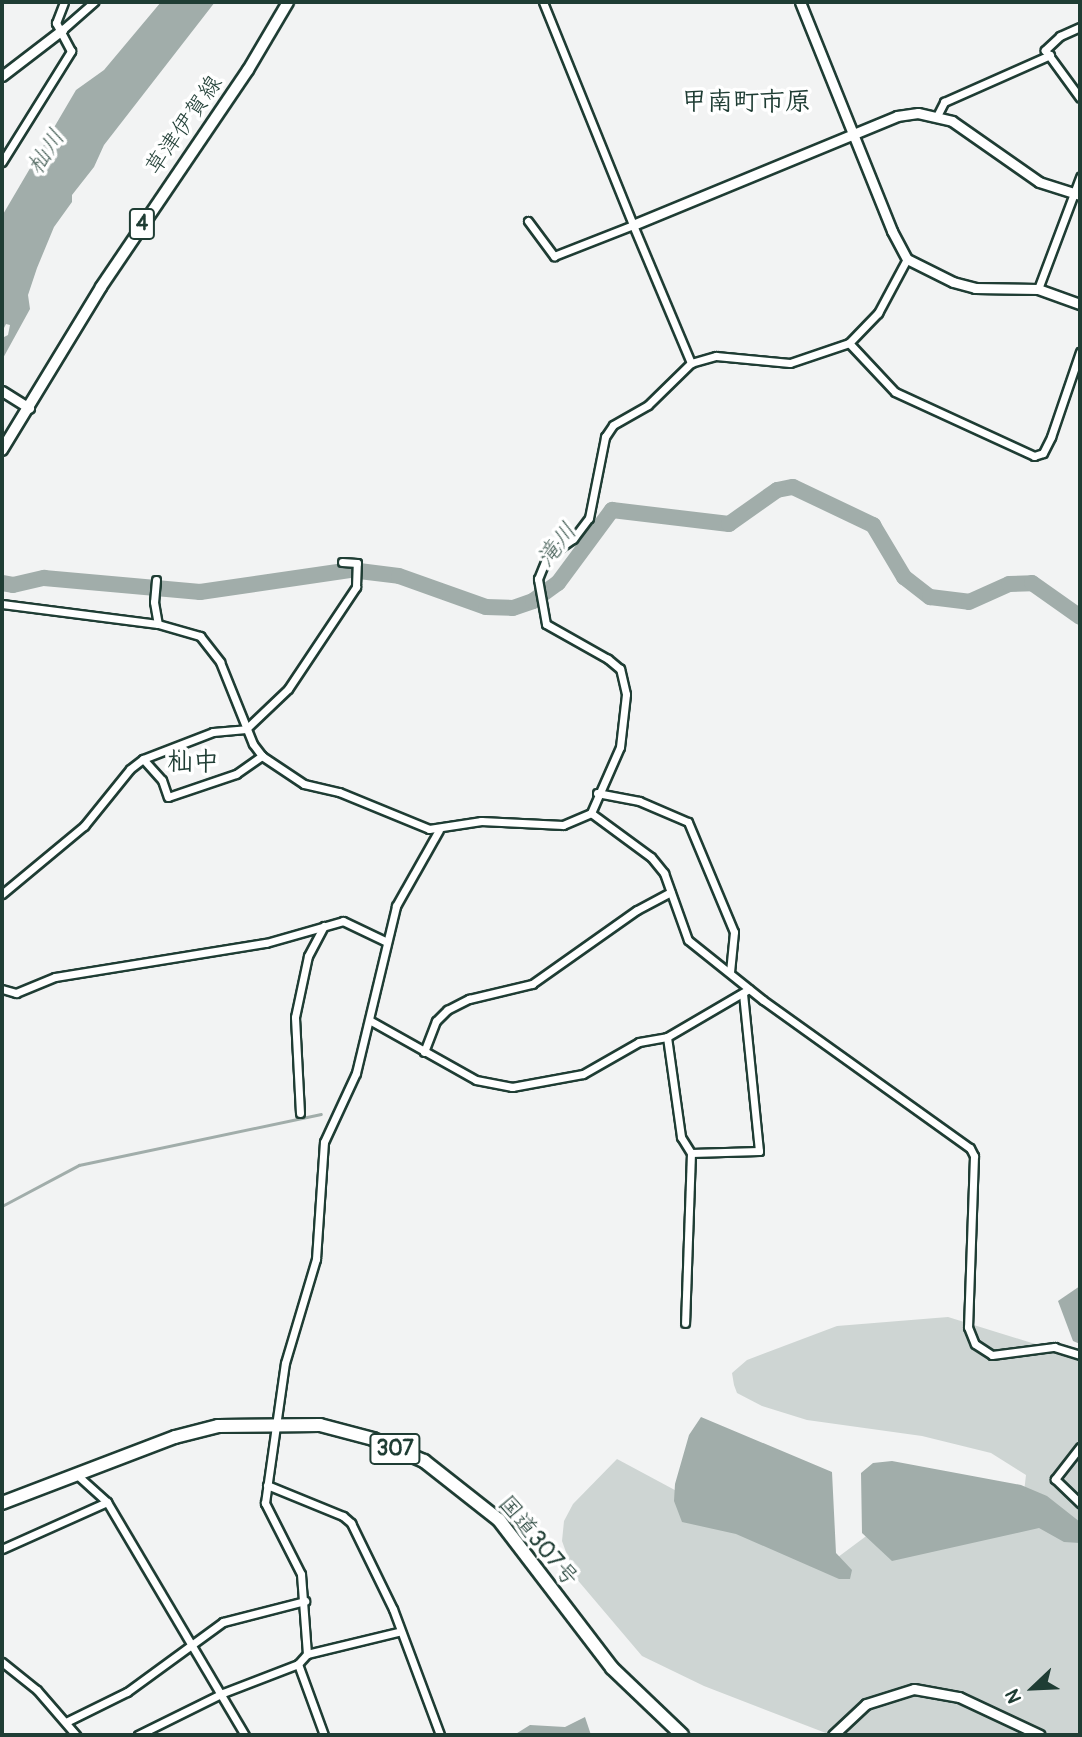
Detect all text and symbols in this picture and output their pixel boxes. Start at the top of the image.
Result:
street label: 草津伊賀線 [140,70,228,180]
district label: 甲南町市原 [681,87,811,119]
water label: 杣川 [21,124,71,180]
road number: 4 [128,206,156,242]
water label: 滝川 [531,517,583,573]
district label: 杣中 [167,747,219,779]
road number: 307 [369,1432,421,1466]
street label: 国道307号 [492,1490,584,1592]
north arrow [998,1653,1068,1723]
text: N [1000,1686,1027,1707]

